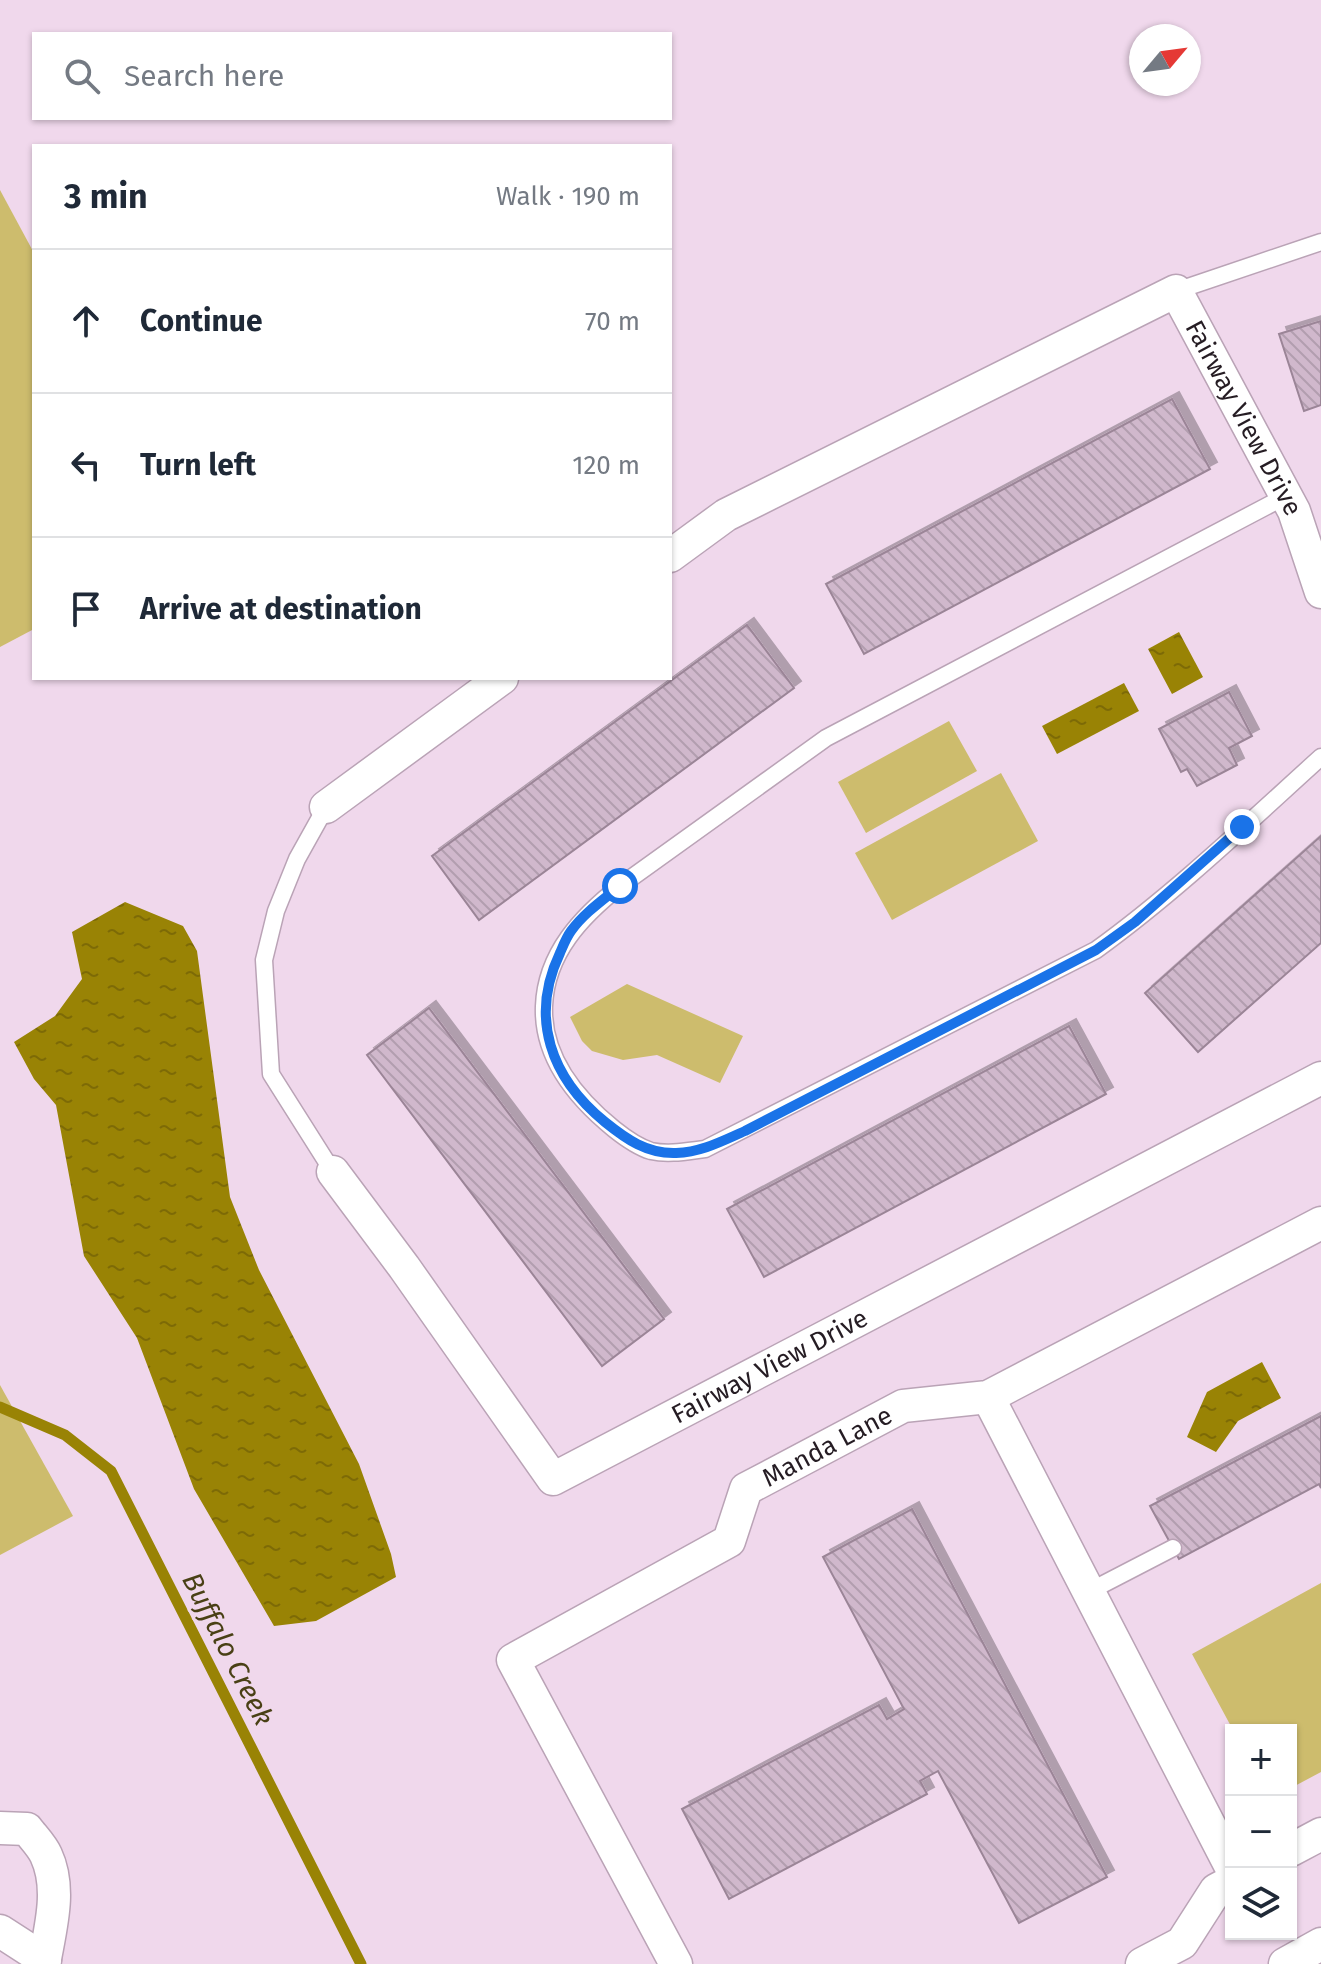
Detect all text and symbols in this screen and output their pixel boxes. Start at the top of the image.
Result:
north arrow [1129,24,1201,96]
search box [32,32,672,120]
icon: search [60,54,104,98]
text: Search here [124,58,284,94]
text: 3 min [64,176,148,217]
text: Walk · 190 m [496,181,640,212]
icon: ahead [64,299,108,343]
text: Continue [140,303,263,339]
text: 70 m [585,306,640,337]
street label: Fairway View Drive [1179,315,1309,521]
icon: left [64,443,108,487]
text: Turn left [140,447,256,483]
text: 120 m [572,450,640,481]
icon: arrive [64,587,108,631]
text: Arrive at destination [140,591,422,627]
route end [1224,809,1260,845]
route start [602,868,638,904]
street label: Fairway View Drive [666,1302,873,1430]
street label: Manda Lane [757,1399,897,1493]
water label: Buffalo Creek [175,1567,281,1731]
map controls [1225,1724,1297,1940]
button: + [1225,1724,1297,1796]
button: − [1225,1796,1297,1868]
button: layers [1225,1868,1297,1940]

